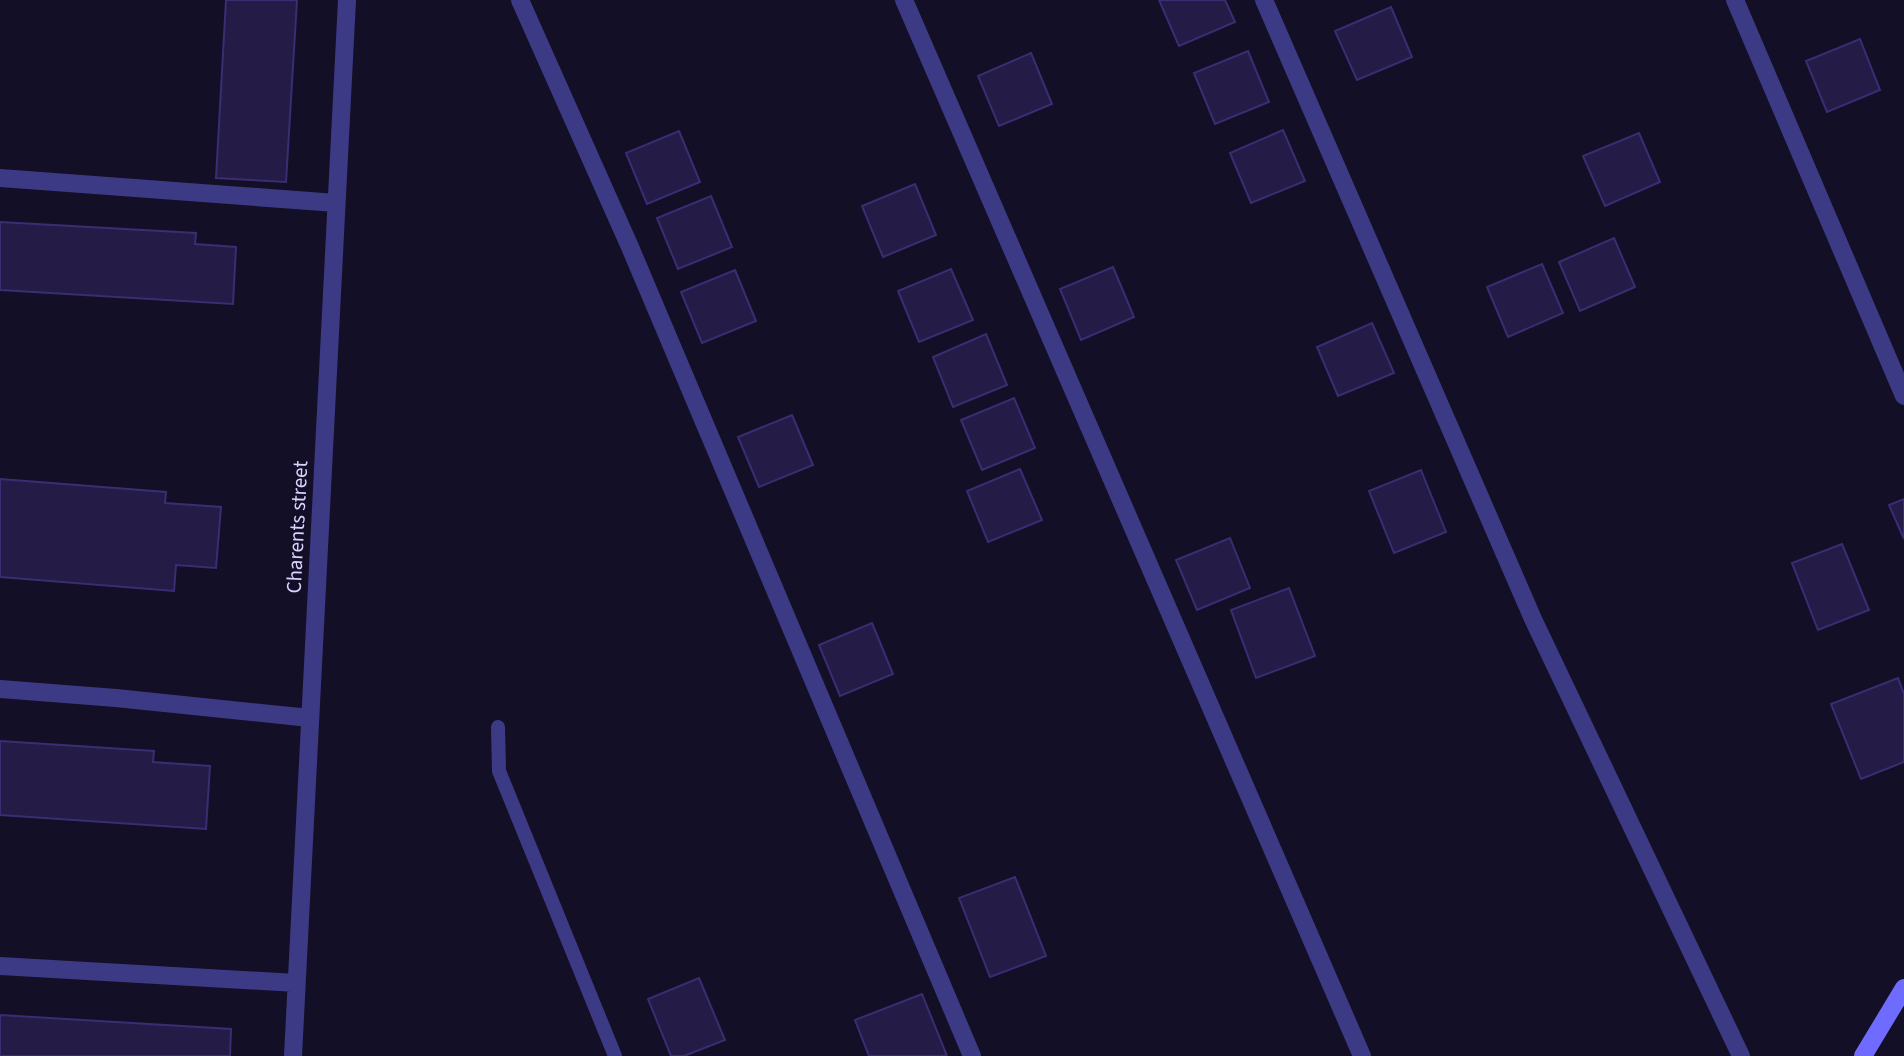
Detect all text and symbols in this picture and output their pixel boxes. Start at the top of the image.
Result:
street label: Charents street [279,460,315,594]

